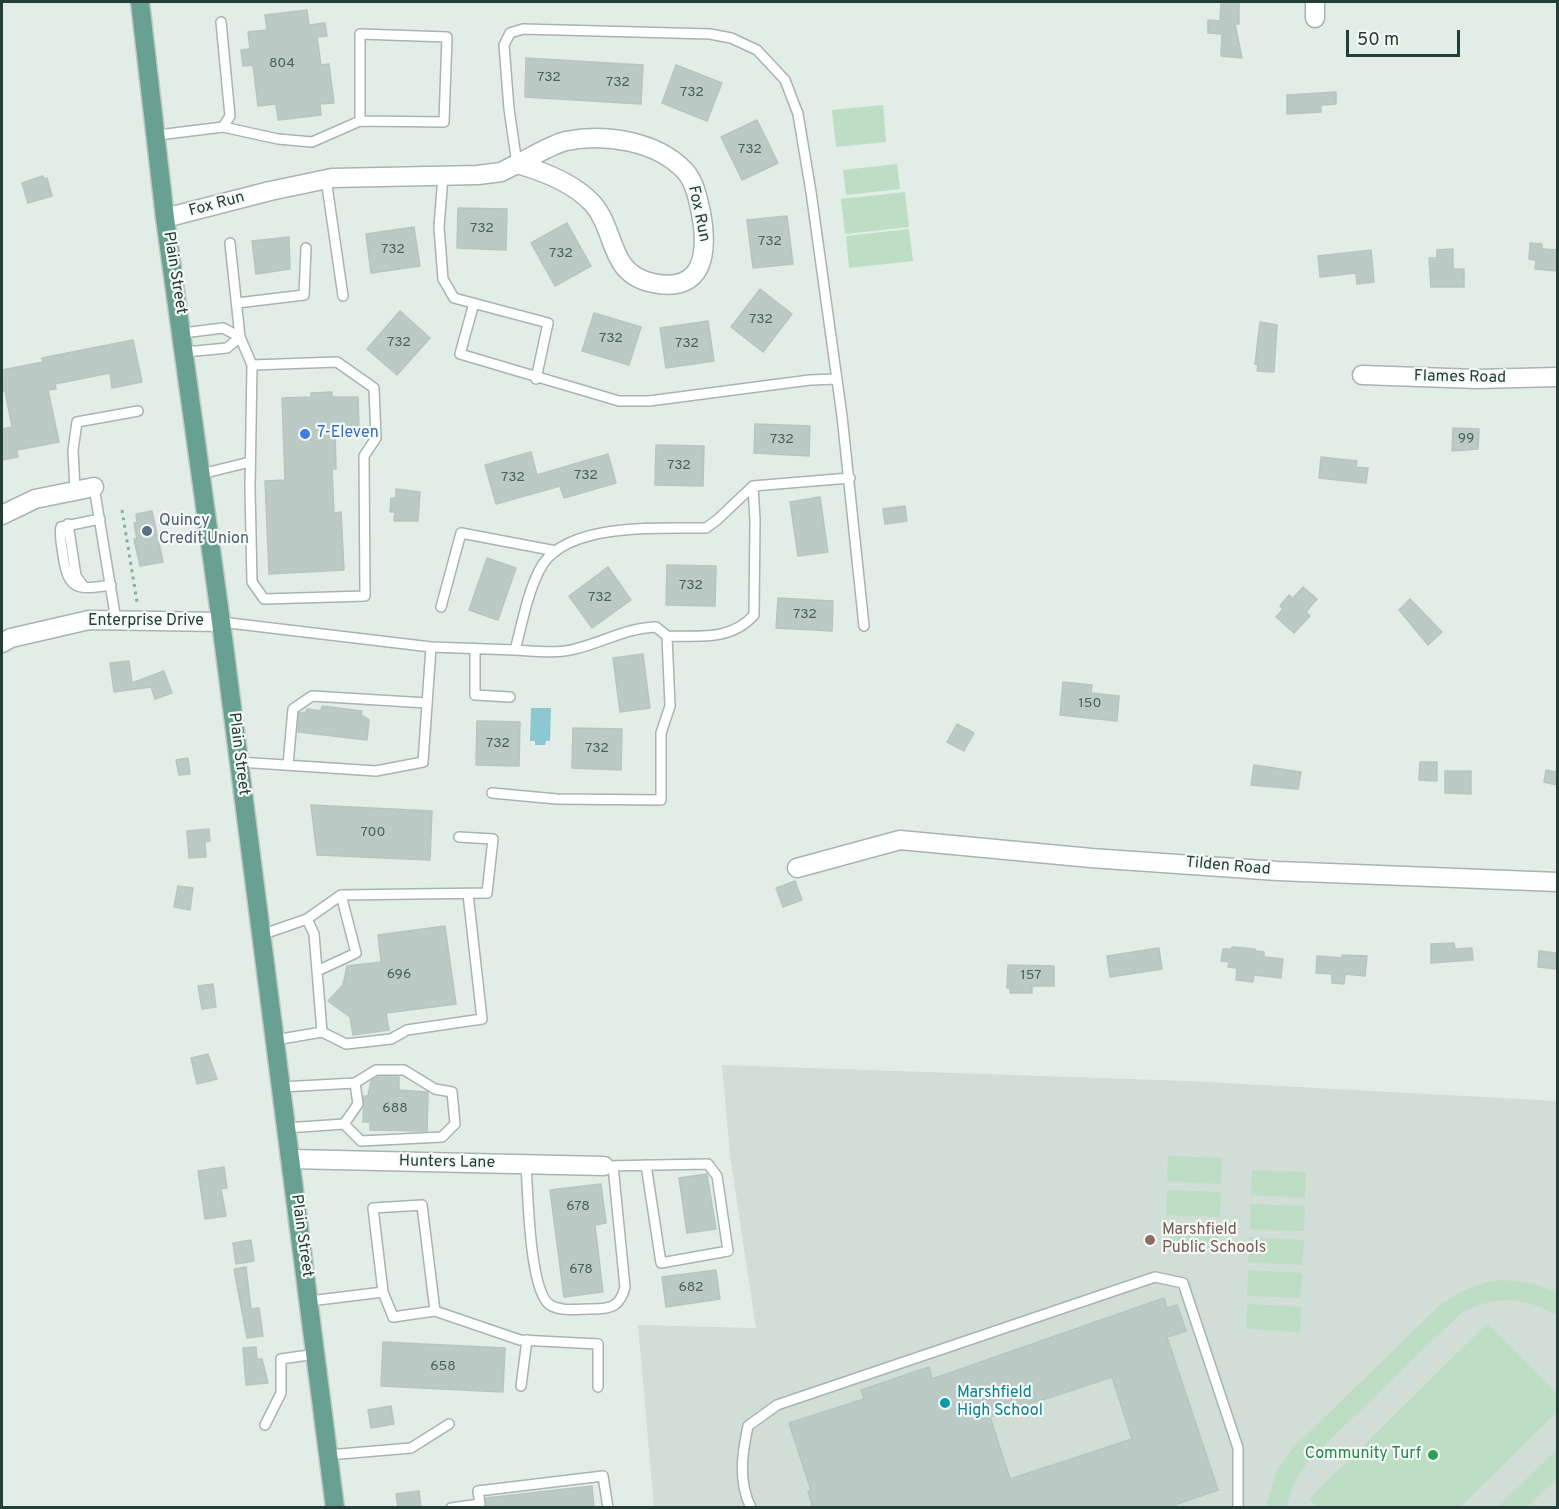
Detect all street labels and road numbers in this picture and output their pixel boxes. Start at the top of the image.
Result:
street label: Fox Run [683,184,713,244]
street label: Fox Run [187,188,247,222]
street label: Plain Street [158,230,190,316]
street label: Flames Road [1414,368,1506,388]
street label: Enterprise Drive [88,612,204,632]
street label: Plain Street [223,711,253,797]
street label: Tilden Road [1185,854,1271,880]
street label: Hunters Lane [399,1153,495,1173]
street label: Plain Street [286,1193,316,1279]

